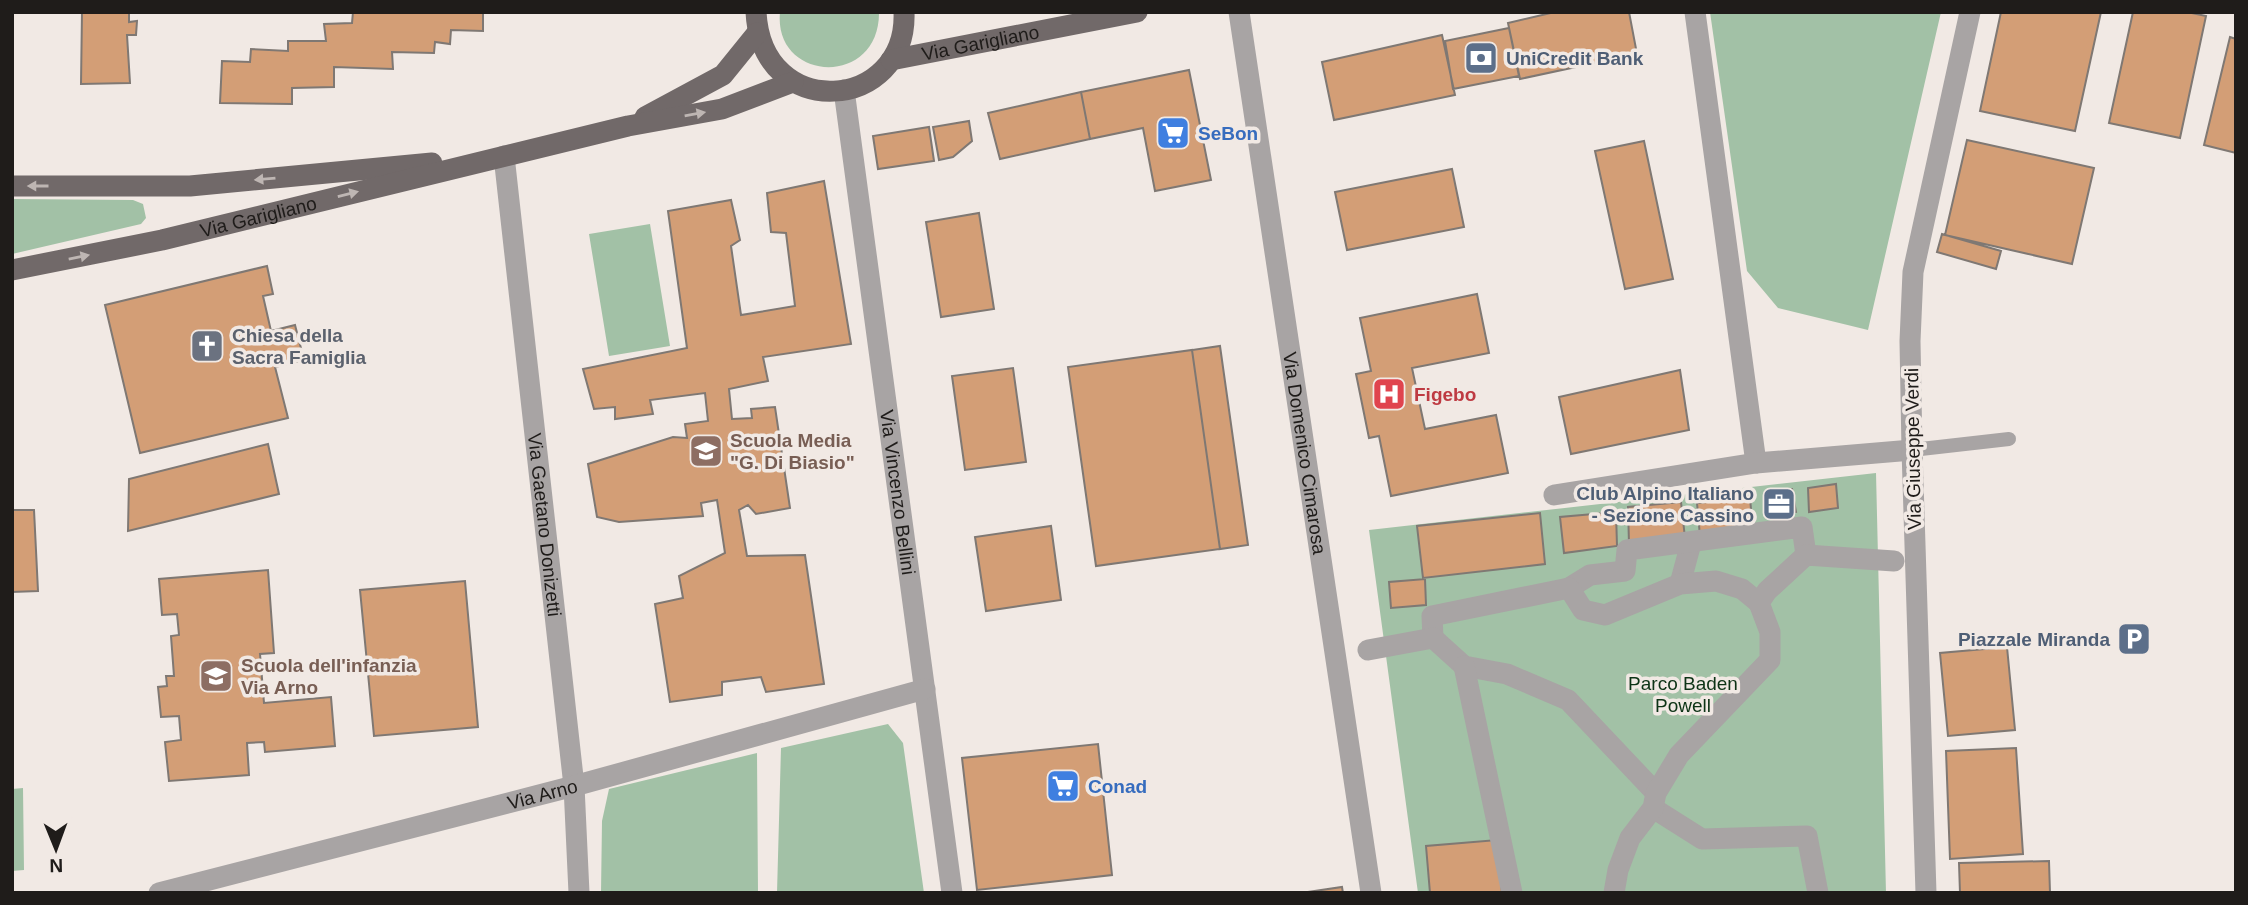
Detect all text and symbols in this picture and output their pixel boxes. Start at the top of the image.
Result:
street label: Via Garigliano [920,21,1041,64]
bank icon: UniCredit Bank [1462,39,1500,77]
place label: UniCredit Bank [1506,48,1644,69]
one-way arrow [684,108,706,119]
supermarket icon: SeBon [1154,114,1192,152]
place label: SeBon [1198,123,1258,144]
one-way arrow [254,173,276,184]
one-way arrow [27,180,49,192]
one-way arrow [338,188,360,199]
street label: Via Garigliano [198,192,319,241]
one-way arrow [68,251,90,262]
place label: Chiesa della Sacra Famiglia [232,325,367,368]
church icon: Chiesa della Sacra Famiglia [188,327,226,365]
street label: Via Domenico Cimarosa [1280,350,1331,556]
street label: Via Giuseppe Verdi [1901,368,1925,530]
hospital icon: Figebo [1370,375,1408,413]
place label: Figebo [1414,384,1476,405]
street label: Via Vincenzo Bellini [877,409,920,576]
place label: Scuola Media "G. Di Biasio" [730,430,855,473]
street label: Via Gaetano Donizetti [524,432,566,618]
school or university icon: Scuola Media "G. Di Biasio" [687,432,725,470]
place label: Club Alpino Italiano - Sezione Cassino [1576,483,1754,526]
office icon: Club Alpino Italiano - Sezione Cassino [1760,485,1798,523]
parking icon: Piazzale Miranda [2115,620,2153,658]
place label: Piazzale Miranda [1958,629,2110,650]
place label: Scuola dell'infanzia Via Arno [241,655,417,698]
school or university icon: Scuola dell'infanzia Via Arno [197,657,235,695]
park label: Parco Baden Powell [1628,673,1738,716]
supermarket icon: Conad [1044,767,1082,805]
street label: Via Arno [505,775,580,813]
place label: Conad [1088,776,1147,797]
north arrow [21,814,91,884]
text: N [49,855,63,876]

